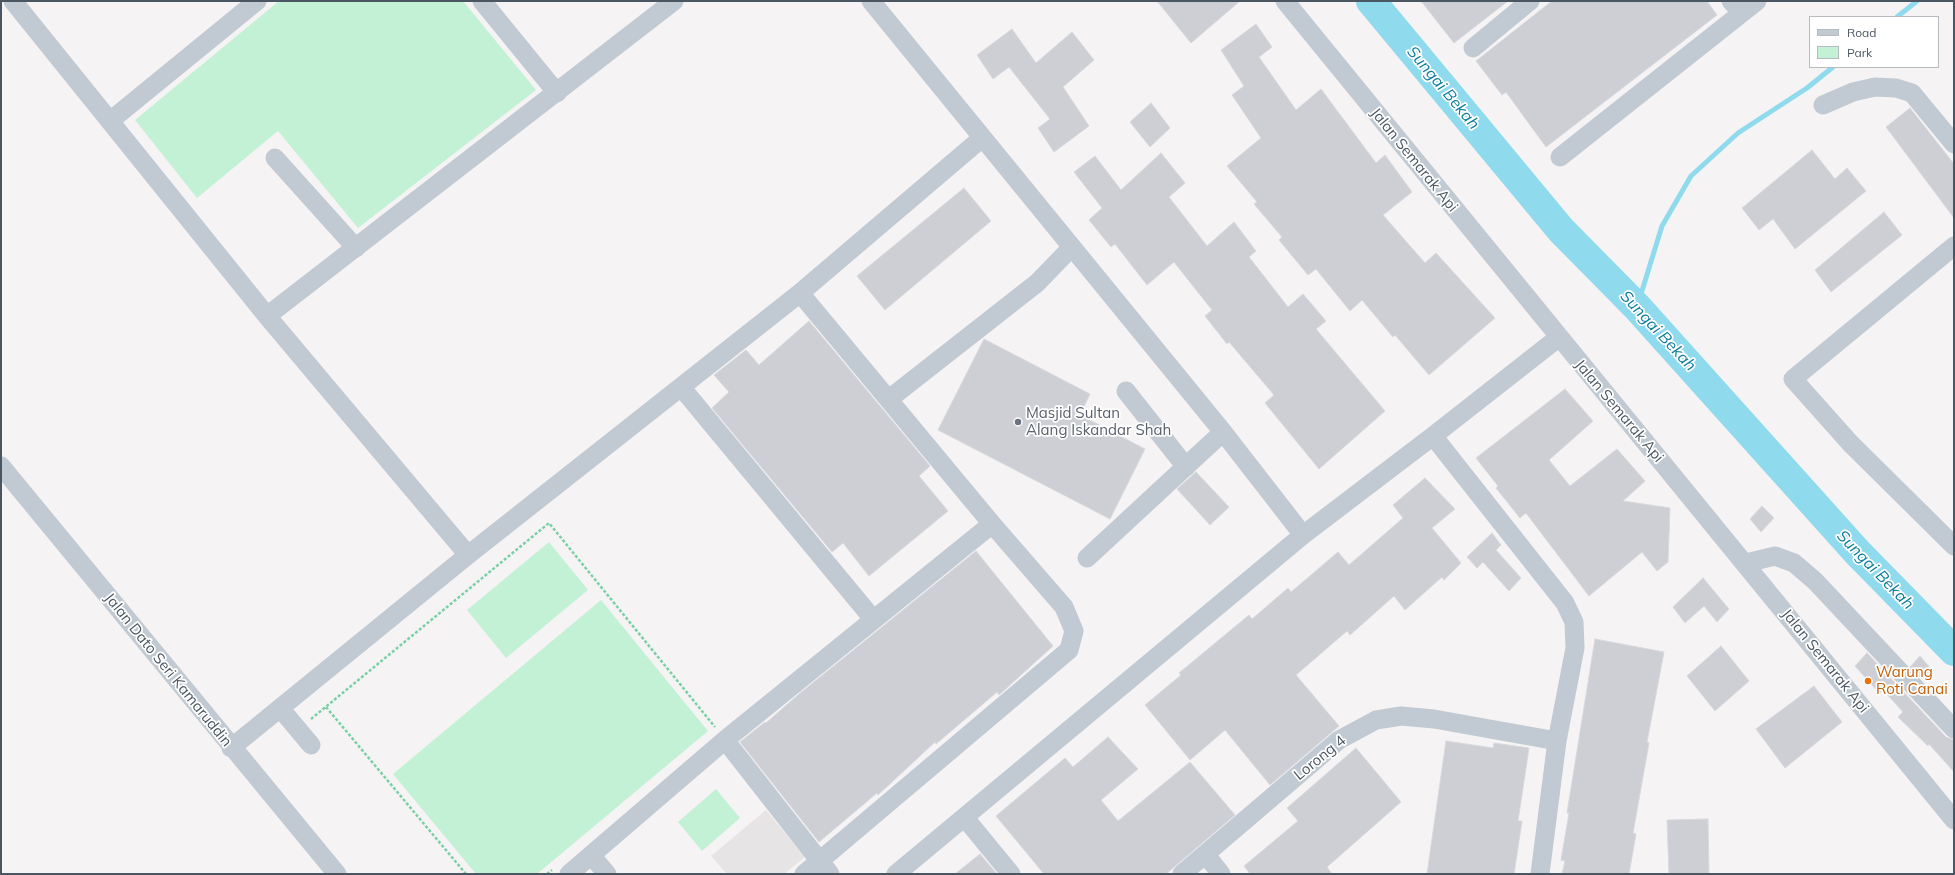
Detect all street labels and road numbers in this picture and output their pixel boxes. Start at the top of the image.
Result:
street label: Jalan Semarak Api [1367,104,1461,216]
street label: Jalan Semarak Api [1571,356,1667,466]
street label: Jalan Dato Seri Kamaruddin [100,589,236,751]
street label: Jalan Semarak Api [1778,605,1872,717]
street label: Lorong 4 [1291,732,1349,784]

